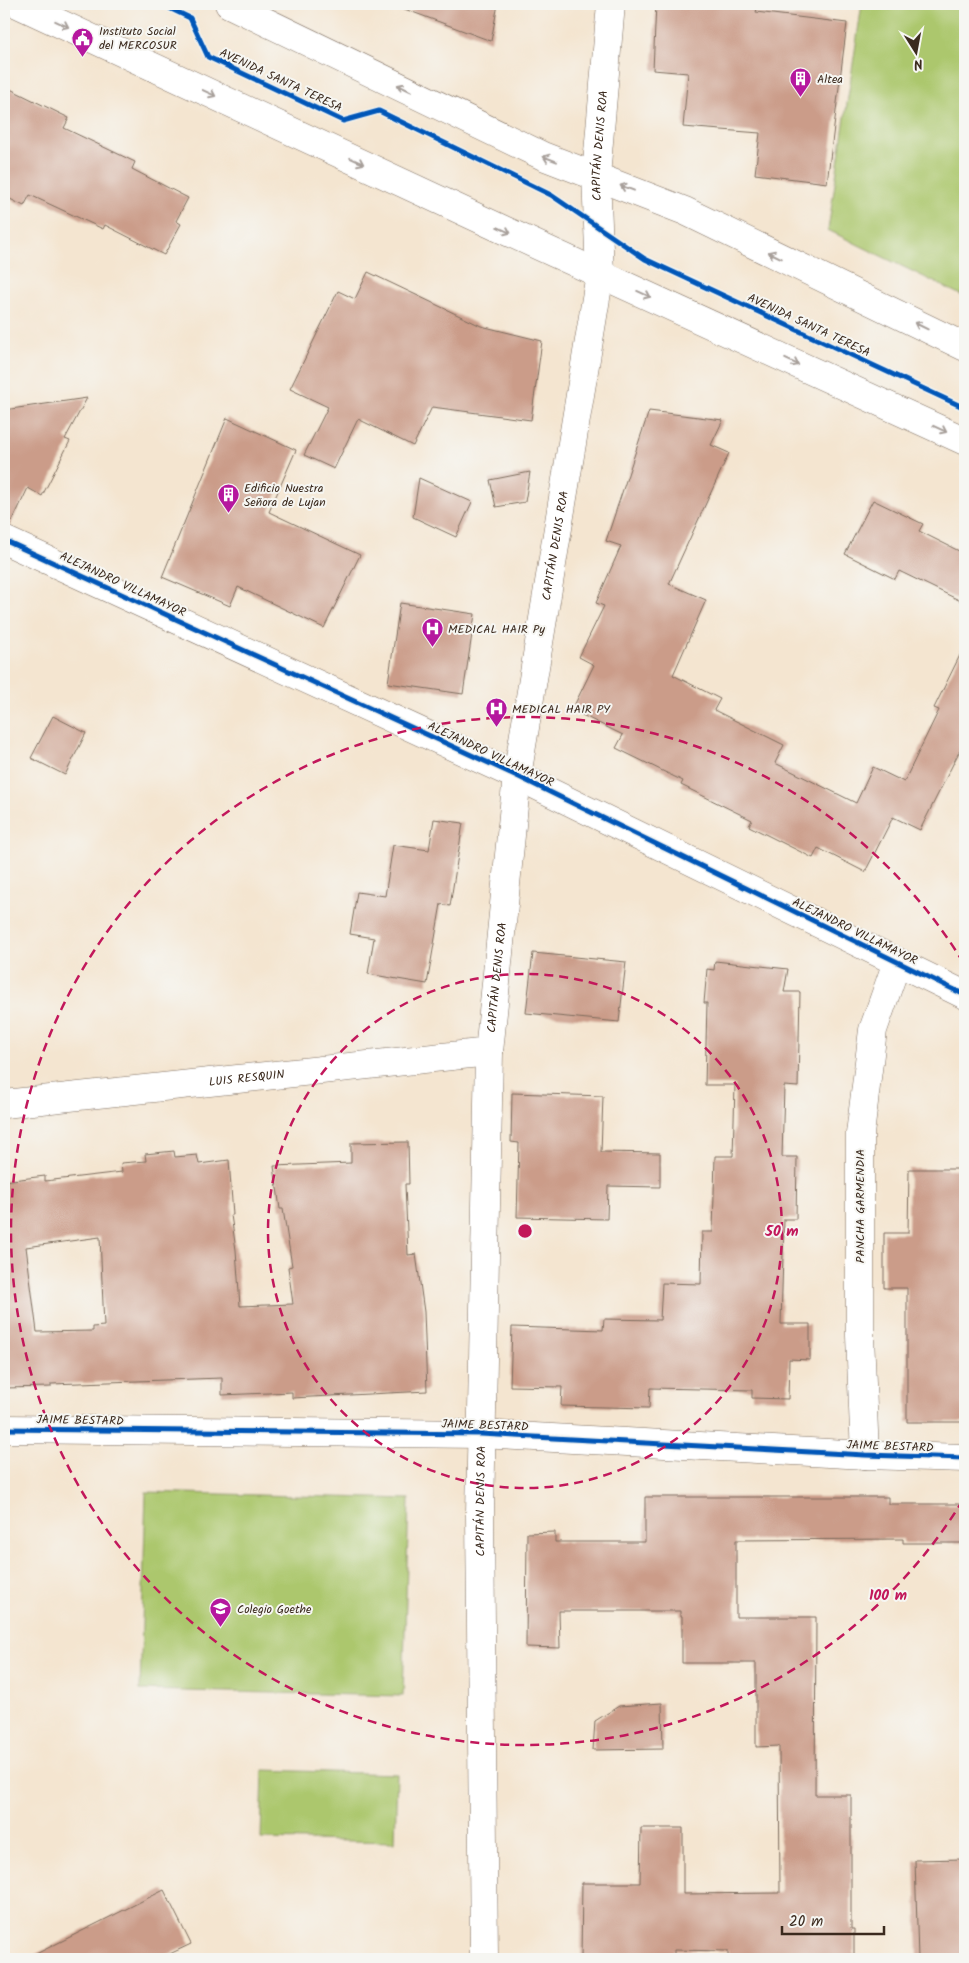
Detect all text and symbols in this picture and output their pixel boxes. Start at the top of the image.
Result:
one-way arrow [54,20,69,30]
place label: Instituto Social del MERCOSUR [99,22,177,55]
public building icon: Instituto Social del MERCOSUR [71,26,95,57]
north arrow [892,28,942,78]
street label: AVENIDA SANTA TERESA [216,44,345,117]
text: N [912,52,925,75]
building icon: Altea [789,67,813,98]
place label: Altea [817,70,843,89]
one-way arrow [396,83,411,93]
one-way arrow [201,89,216,98]
street label: CAPITÁN DENIS ROA [587,90,613,201]
one-way arrow [543,153,558,163]
one-way arrow [349,157,364,167]
one-way arrow [620,183,635,193]
one-way arrow [496,225,511,235]
one-way arrow [768,250,783,259]
street label: AVENIDA SANTA TERESA [744,289,873,362]
one-way arrow [636,290,651,299]
one-way arrow [914,321,929,331]
one-way arrow [784,357,799,367]
one-way arrow [932,425,947,435]
place label: Edificio Nuestra Señora de Lujan [244,479,326,512]
building icon: Edificio Nuestra Señora de Lujan [216,483,240,514]
street label: CAPITÁN DENIS ROA [537,489,574,602]
street label: ALEJANDRO VILLAMAYOR [57,547,189,622]
hospital icon: MEDICAL HAIR Py [420,617,444,648]
place label: MEDICAL HAIR Py [448,620,545,639]
hospital icon: MEDICAL HAIR PY [484,697,508,728]
place label: MEDICAL HAIR PY [512,700,611,719]
street label: ALEJANDRO VILLAMAYOR [425,717,557,792]
street label: ALEJANDRO VILLAMAYOR [789,893,921,970]
street label: CAPITÁN DENIS ROA [482,921,512,1034]
street label: LUIS RESQUIN [208,1065,285,1092]
street label: PANCHA GARMENDIA [851,1149,870,1263]
text: 50 m [764,1220,799,1244]
centre of rings [516,1222,534,1240]
street label: JAIME BESTARD [36,1410,124,1431]
street label: JAIME BESTARD [441,1414,529,1437]
street label: JAIME BESTARD [846,1435,934,1458]
street label: CAPITÁN DENIS ROA [471,1445,491,1557]
text: 100 m [869,1584,907,1608]
school or university icon: Colegio Goethe [209,1597,233,1628]
place label: Colegio Goethe [237,1600,312,1619]
scale bar [782,1903,884,1935]
text: 20 m [789,1910,823,1934]

